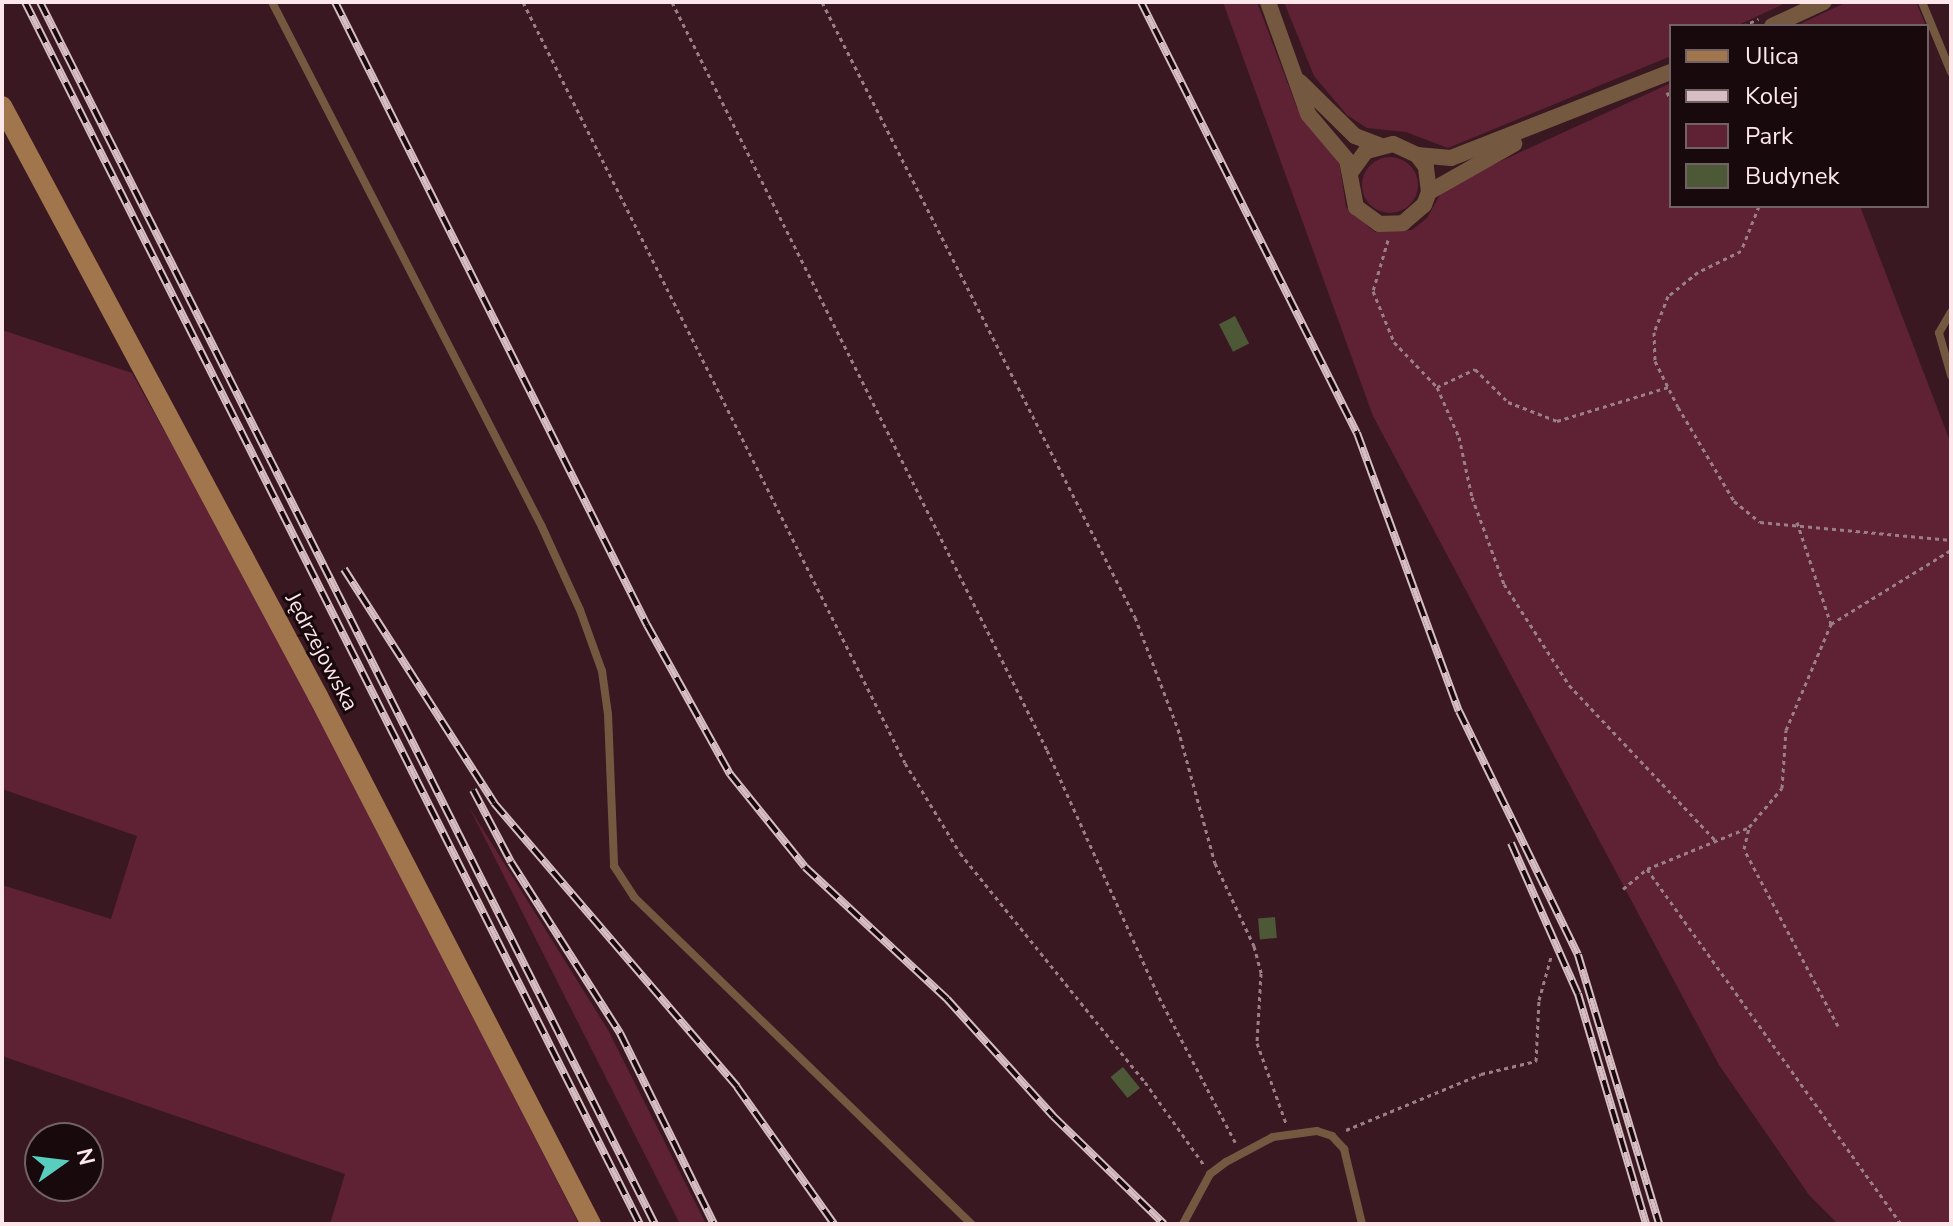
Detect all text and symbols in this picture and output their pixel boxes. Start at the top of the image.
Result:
legend [1669,24,1929,208]
text: Ulica [1745,40,1799,72]
text: Kolej [1745,80,1799,112]
text: Park [1745,120,1793,152]
text: Budynek [1745,160,1839,192]
street label: Jędrzejowska [279,588,363,716]
north arrow [24,1122,104,1202]
text: N [69,1145,102,1168]

